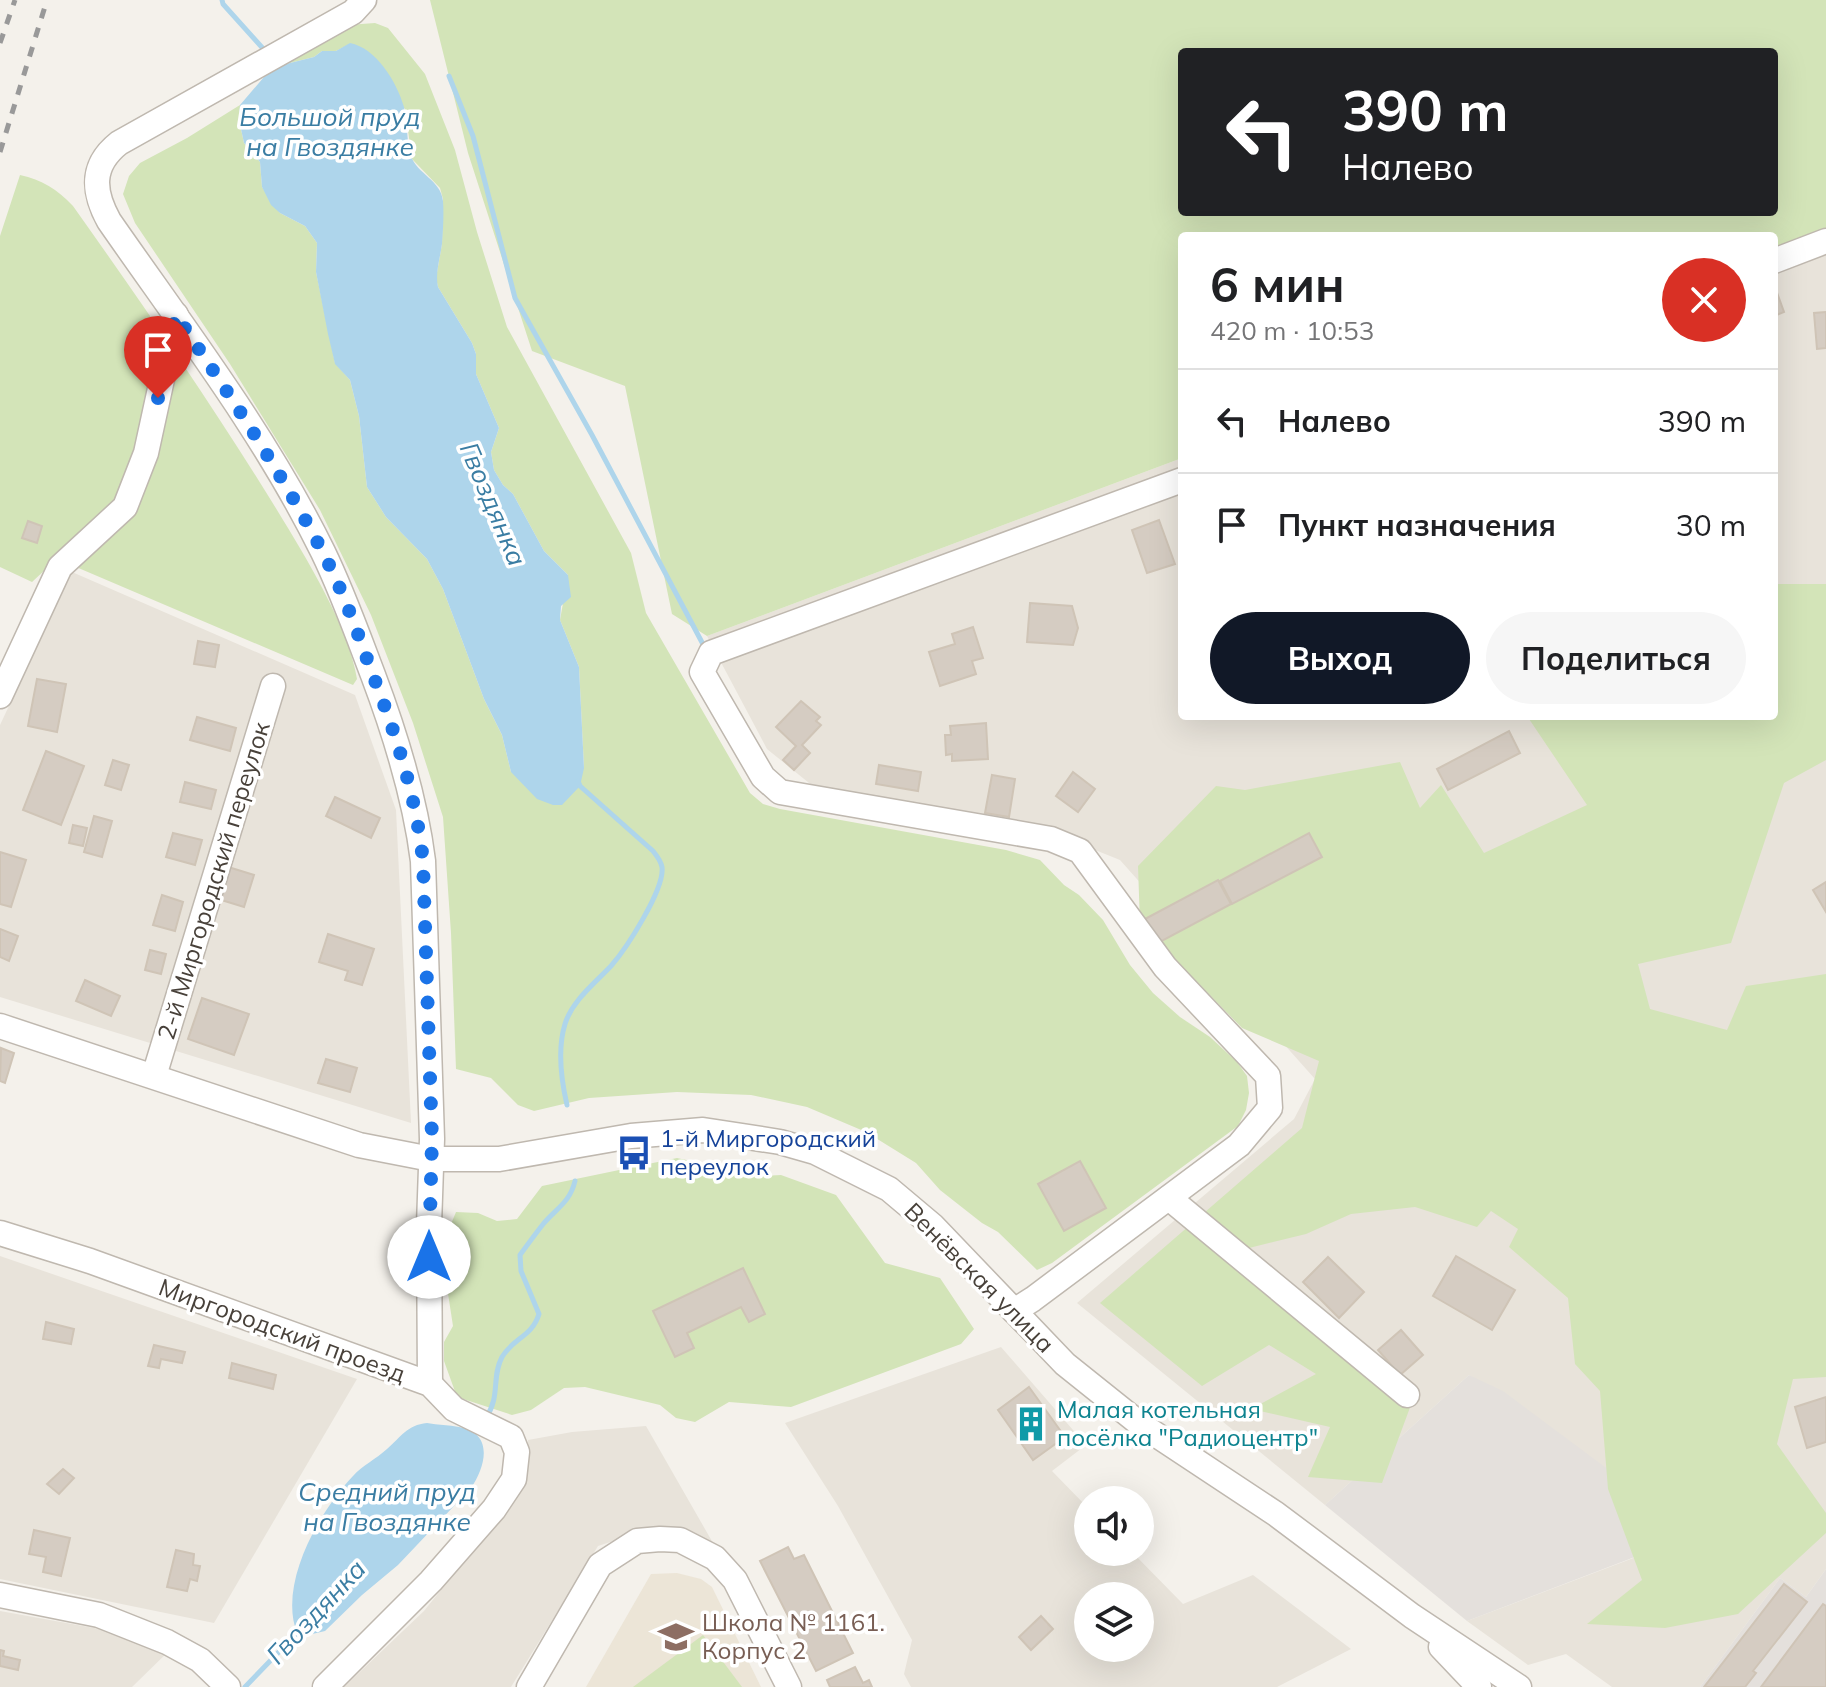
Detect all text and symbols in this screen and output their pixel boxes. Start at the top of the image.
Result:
text: 390 m [1342,75,1509,145]
icon: left [1210,80,1314,184]
water label: Большой пруд на Гвоздянке [239,100,421,163]
text: Налево [1342,144,1474,189]
text: 6 мин [1210,254,1345,314]
button: close [1662,258,1746,342]
text: 420 m · 10:53 [1210,314,1374,347]
pin [124,316,192,398]
icon: arrive [136,328,180,372]
icon: left [1210,399,1254,443]
text: Налево [1278,402,1391,440]
text: 390 m [1658,402,1746,440]
water label: Гвоздянка [453,437,534,571]
icon: arrive [1210,503,1254,547]
text: Пункт назначения [1278,506,1556,544]
text: 30 m [1676,506,1746,544]
button: Выход [1210,612,1470,704]
button: Поделиться [1486,612,1746,704]
street label: 2-й Миргородский переулок [150,718,276,1043]
place label: 1-й Миргородский переулок [660,1123,876,1181]
bus stop icon: 1-й Миргородский переулок [615,1134,653,1172]
street label: Венёвская улица [898,1196,1061,1359]
position arrow [387,1215,471,1299]
street label: Миргородский проезд [155,1271,410,1389]
place label: Малая котельная посёлка "Радиоцентр" [1057,1394,1318,1452]
building icon: Малая котельная посёлка "Радиоцентр" [1012,1405,1050,1443]
water label: Средний пруд на Гвоздянке [298,1475,476,1538]
map controls [1074,1486,1154,1662]
button: sound [1074,1486,1154,1566]
water label: Гвоздянка [259,1553,372,1671]
button: layers [1074,1582,1154,1662]
place label: Школа № 1161. Корпус 2 [702,1607,885,1665]
school or university icon: Школа № 1161. Корпус 2 [657,1618,695,1656]

